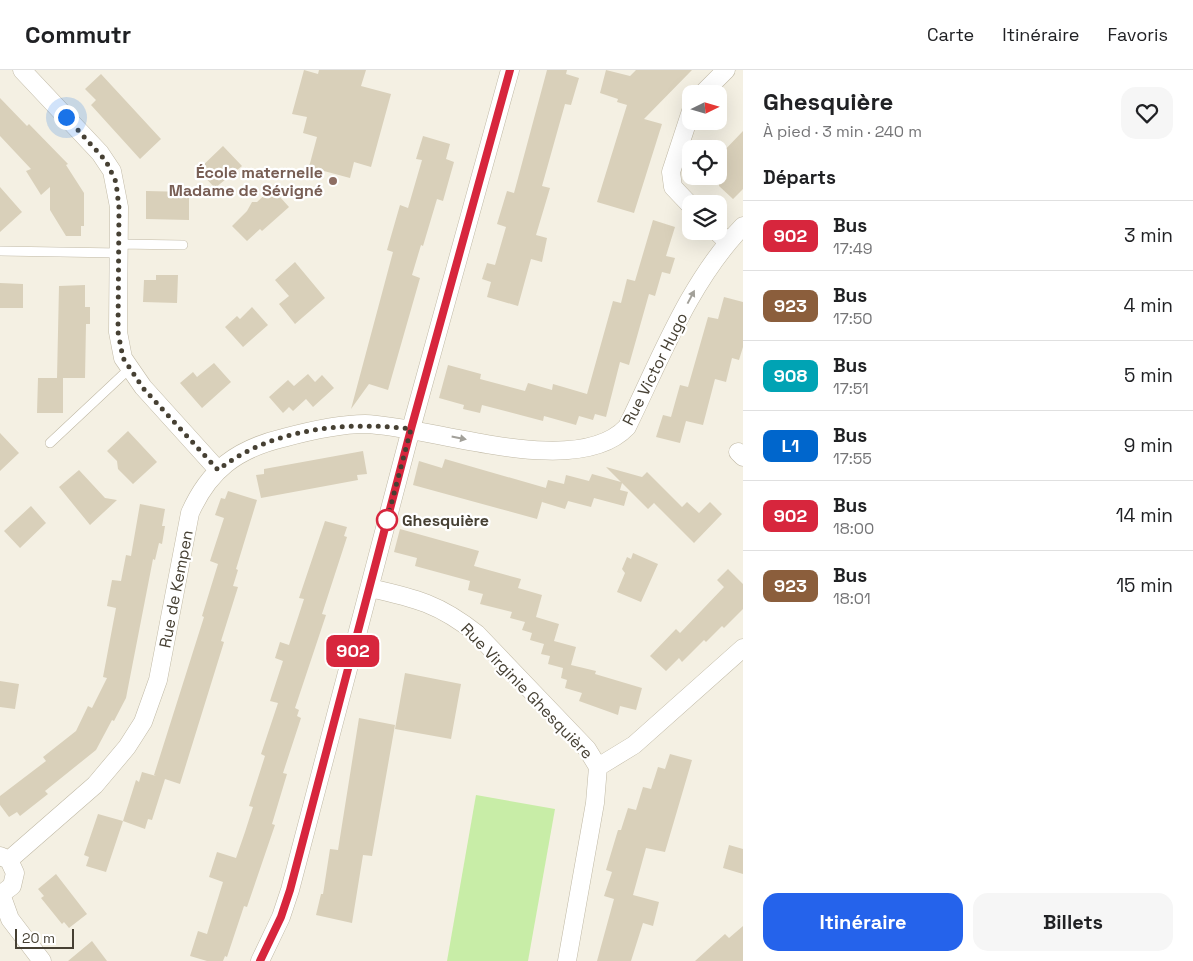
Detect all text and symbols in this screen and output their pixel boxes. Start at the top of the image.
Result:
text: Commutr [25,19,131,50]
text: Carte [927,23,974,46]
text: Itinéraire [1002,23,1079,46]
text: Favoris [1107,23,1168,46]
north arrow [682,85,728,130]
map controls [682,85,727,240]
text: Ghesquière [763,86,893,117]
button: heart [1121,87,1173,139]
your location [54,105,79,130]
text: À pied · 3 min · 240 m [763,121,922,142]
button: locate [682,140,727,185]
place label: École maternelle Madame de Sévigné [169,162,323,201]
text: Départs [763,165,836,190]
marker: École maternelle Madame de Sévigné [327,175,339,187]
button: layers [682,195,727,240]
text: Bus [833,213,867,238]
text: 3 min [1124,223,1173,248]
text: 902 [774,224,807,247]
text: 17:49 [833,238,873,259]
text: Bus [833,283,867,308]
one-way arrow [687,290,695,304]
text: 4 min [1124,293,1173,318]
text: 923 [774,294,807,317]
text: 17:50 [833,308,873,329]
street label: Rue Victor Hugo [618,309,692,429]
text: Bus [833,353,867,378]
text: 5 min [1124,363,1173,388]
text: 908 [774,364,807,387]
text: 17:51 [833,378,869,399]
text: Bus [833,423,867,448]
text: 9 min [1124,433,1173,458]
text: L1 [782,434,799,457]
one-way arrow [451,435,467,443]
text: 17:55 [833,448,872,469]
text: Bus [833,493,867,518]
text: 14 min [1116,503,1173,528]
text: 902 [774,504,807,527]
marker: Ghesquière [376,509,398,531]
place label: Ghesquière [402,510,489,531]
text: 18:00 [833,518,874,539]
street label: Rue de Kempen [154,528,198,650]
text: Bus [833,563,867,588]
text: 15 min [1116,573,1173,598]
text: 923 [774,574,807,597]
text: 18:01 [833,588,871,609]
street label: Rue Virginie Ghesquière [456,618,598,764]
line badge: 902 [324,635,382,667]
text: 902 [336,639,370,662]
button: Itinéraire [763,893,963,951]
button: Billets [973,893,1173,951]
scale bar [15,926,74,949]
text: 20 m [22,929,55,947]

